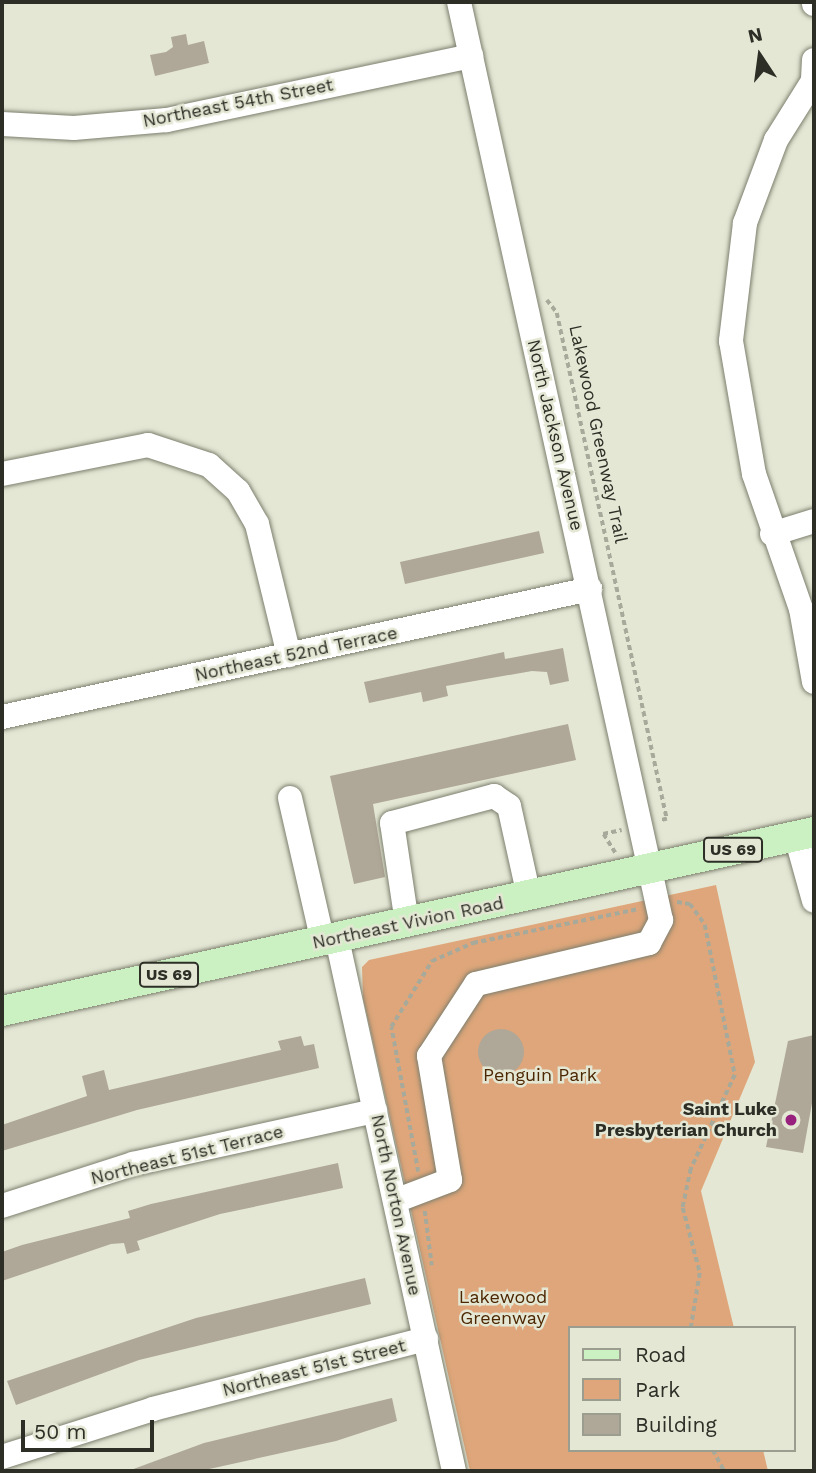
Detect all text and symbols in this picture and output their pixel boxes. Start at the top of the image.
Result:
north arrow [725,21,795,91]
text: N [746,22,765,48]
street label: Northeast 54th Street [141,74,335,132]
street label: Lakewood Greenway Trail [564,322,632,546]
street label: North Jackson Avenue [522,337,588,533]
street label: Northeast 52nd Terrace [193,622,399,686]
road number: US 69 [702,838,764,862]
street label: Northeast Vivion Road [310,892,506,954]
road number: US 69 [138,962,200,987]
park label: Penguin Park [483,1064,597,1086]
place label: Saint Luke Presbyterian Church [595,1099,777,1142]
street label: North Norton Avenue [366,1112,426,1298]
marker: Saint Luke Presbyterian Church [783,1112,799,1128]
street label: Northeast 51st Terrace [88,1121,286,1189]
park label: Lakewood Greenway [459,1287,547,1330]
legend [568,1326,795,1452]
street label: Northeast 51st Street [220,1335,408,1401]
text: Road [635,1342,686,1367]
text: Park [635,1377,680,1402]
scale bar [24,1406,158,1450]
text: Building [635,1412,717,1437]
text: 50 m [34,1419,86,1444]

